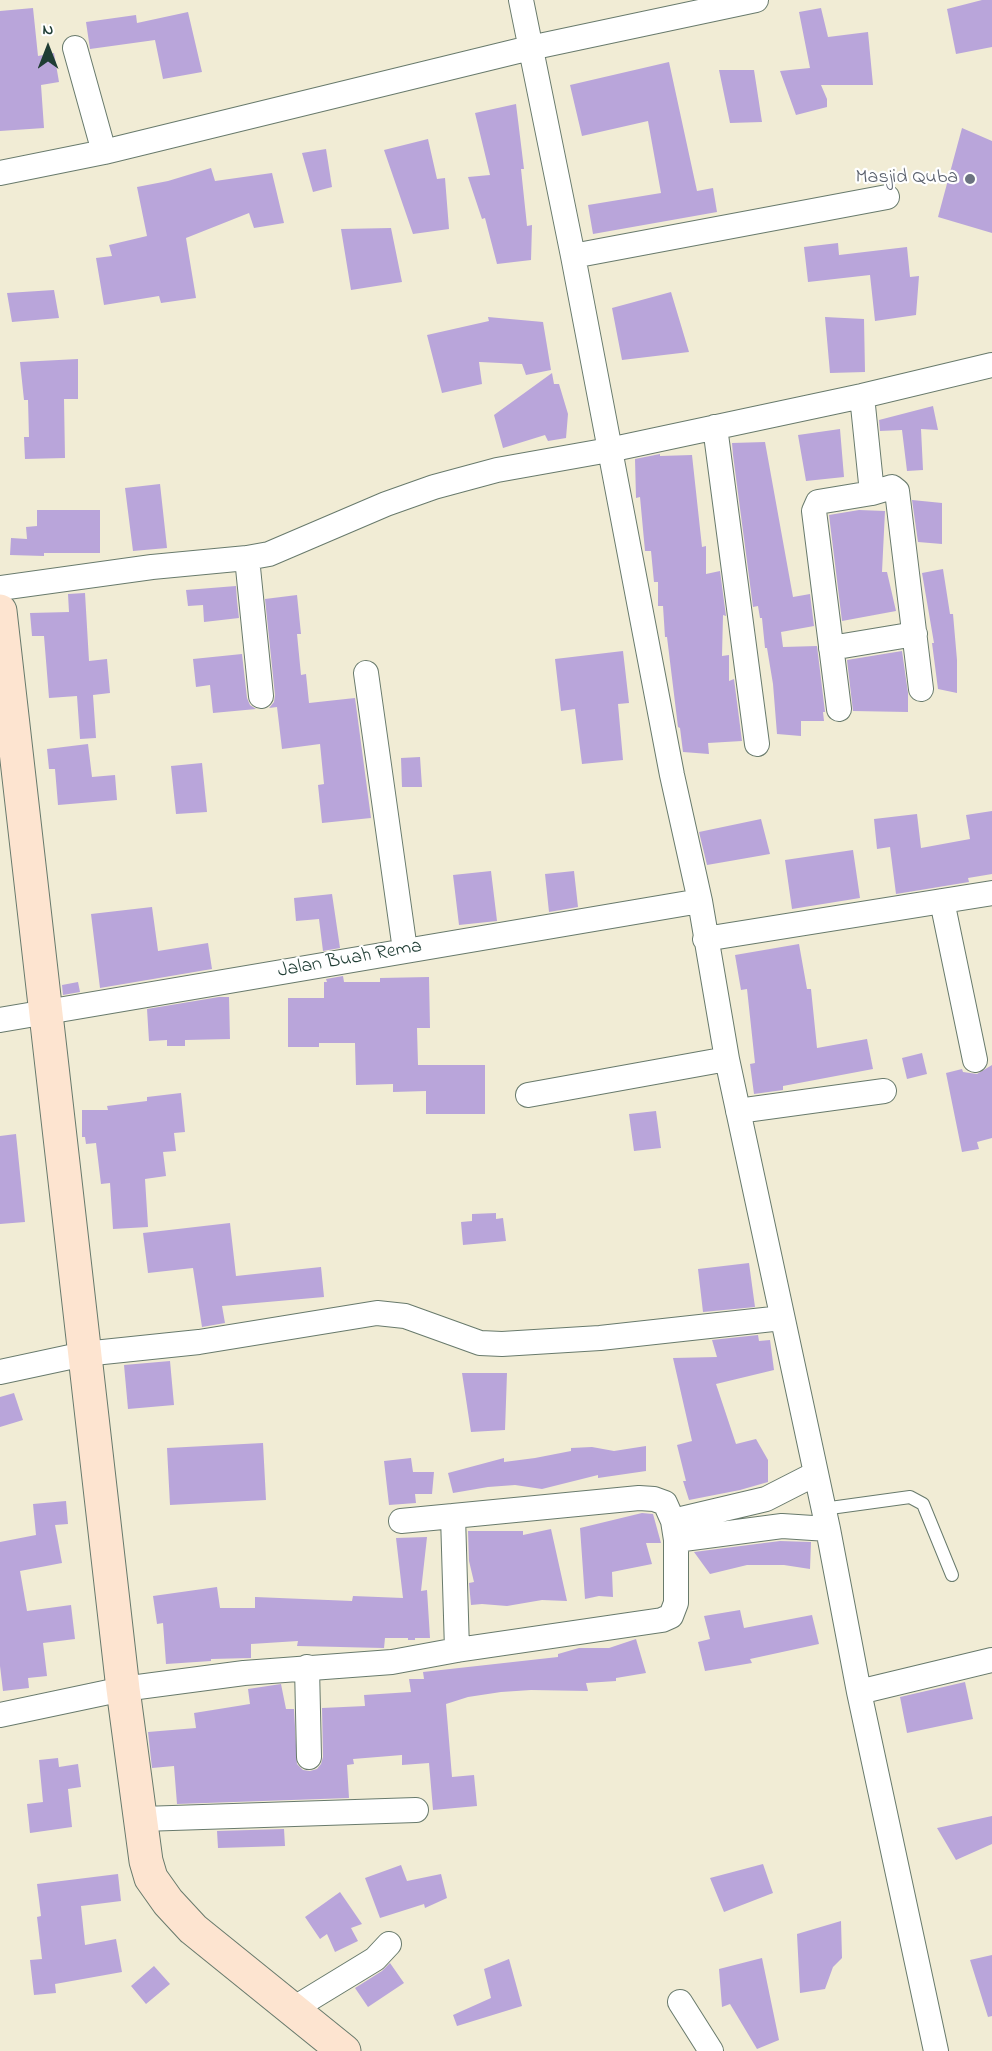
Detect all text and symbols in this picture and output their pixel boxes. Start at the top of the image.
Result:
north arrow [18,18,78,78]
text: N [43,18,53,42]
place label: Masjid Quba [855,167,958,191]
marker: Masjid Quba [963,172,977,186]
street label: Jalan Buah Rema [276,936,424,984]

